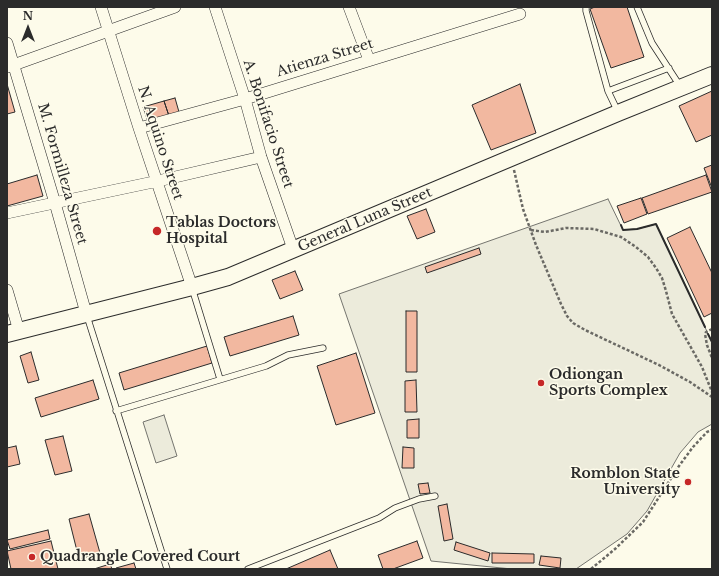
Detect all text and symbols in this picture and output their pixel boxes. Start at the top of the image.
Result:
north arrow [8,8,48,48]
text: N [23,9,33,23]
street label: Atienza Street [275,35,375,81]
street label: A. Bonifacio Street [239,58,297,190]
street label: N. Aquino Street [134,84,186,202]
street label: M. Formilleza Street [34,101,90,247]
street label: General Luna Street [295,184,435,256]
place label: Tablas Doctors Hospital [166,215,276,248]
marker: Tablas Doctors Hospital [151,225,163,237]
place label: Odiongan Sports Complex [549,367,668,400]
marker: Odiongan Sports Complex [536,378,546,388]
place label: Romblon State University [570,466,680,498]
marker: Romblon State University [683,477,693,487]
place label: Quadrangle Covered Court [40,549,240,565]
marker: Quadrangle Covered Court [27,552,37,562]

